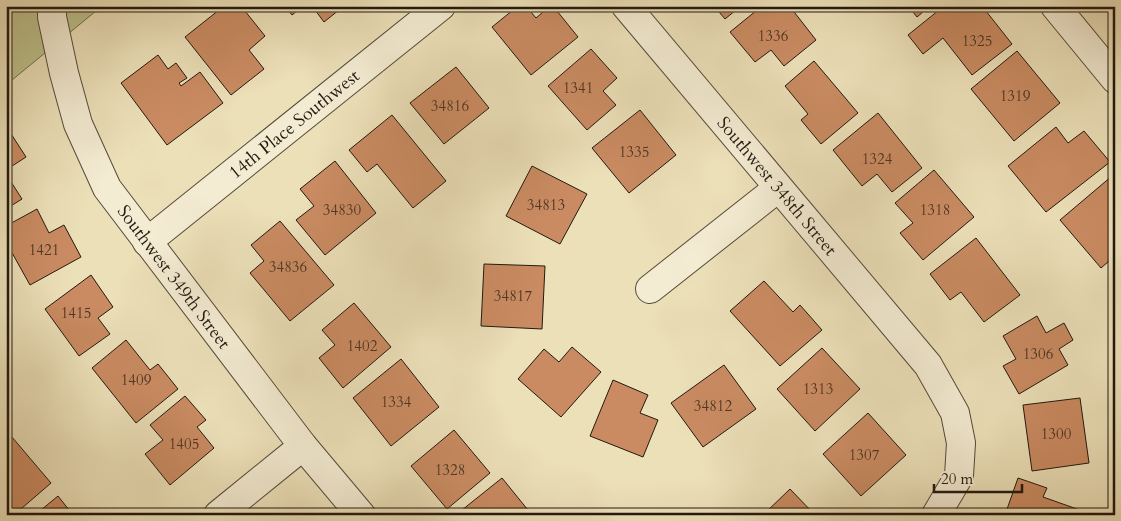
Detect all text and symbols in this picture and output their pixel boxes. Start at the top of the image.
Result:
house number: 1336 [758,26,789,46]
house number: 1325 [962,31,992,51]
street label: 14th Place Southwest [224,64,365,185]
house number: 1341 [563,78,593,98]
house number: 1319 [1000,86,1031,106]
house number: 34816 [431,96,470,116]
street label: Southwest 348th Street [711,111,843,262]
house number: 1335 [619,142,649,162]
house number: 1324 [862,149,893,169]
house number: 34813 [527,195,565,215]
street label: Southwest 349th Street [111,200,236,355]
house number: 34830 [323,200,362,220]
house number: 1318 [920,200,950,220]
house number: 1421 [29,240,59,260]
house number: 34836 [269,257,308,277]
house number: 34817 [494,286,533,306]
house number: 1415 [61,303,91,323]
house number: 1402 [347,336,378,356]
house number: 1306 [1023,344,1054,364]
house number: 1409 [121,370,152,390]
house number: 1313 [803,379,833,399]
house number: 1334 [381,392,412,412]
house number: 34812 [694,396,733,416]
house number: 1300 [1041,424,1072,444]
house number: 1405 [169,434,199,454]
house number: 1307 [849,445,880,465]
house number: 1328 [435,460,465,480]
scale bar [934,461,1021,493]
text: 20 m [941,469,973,489]

